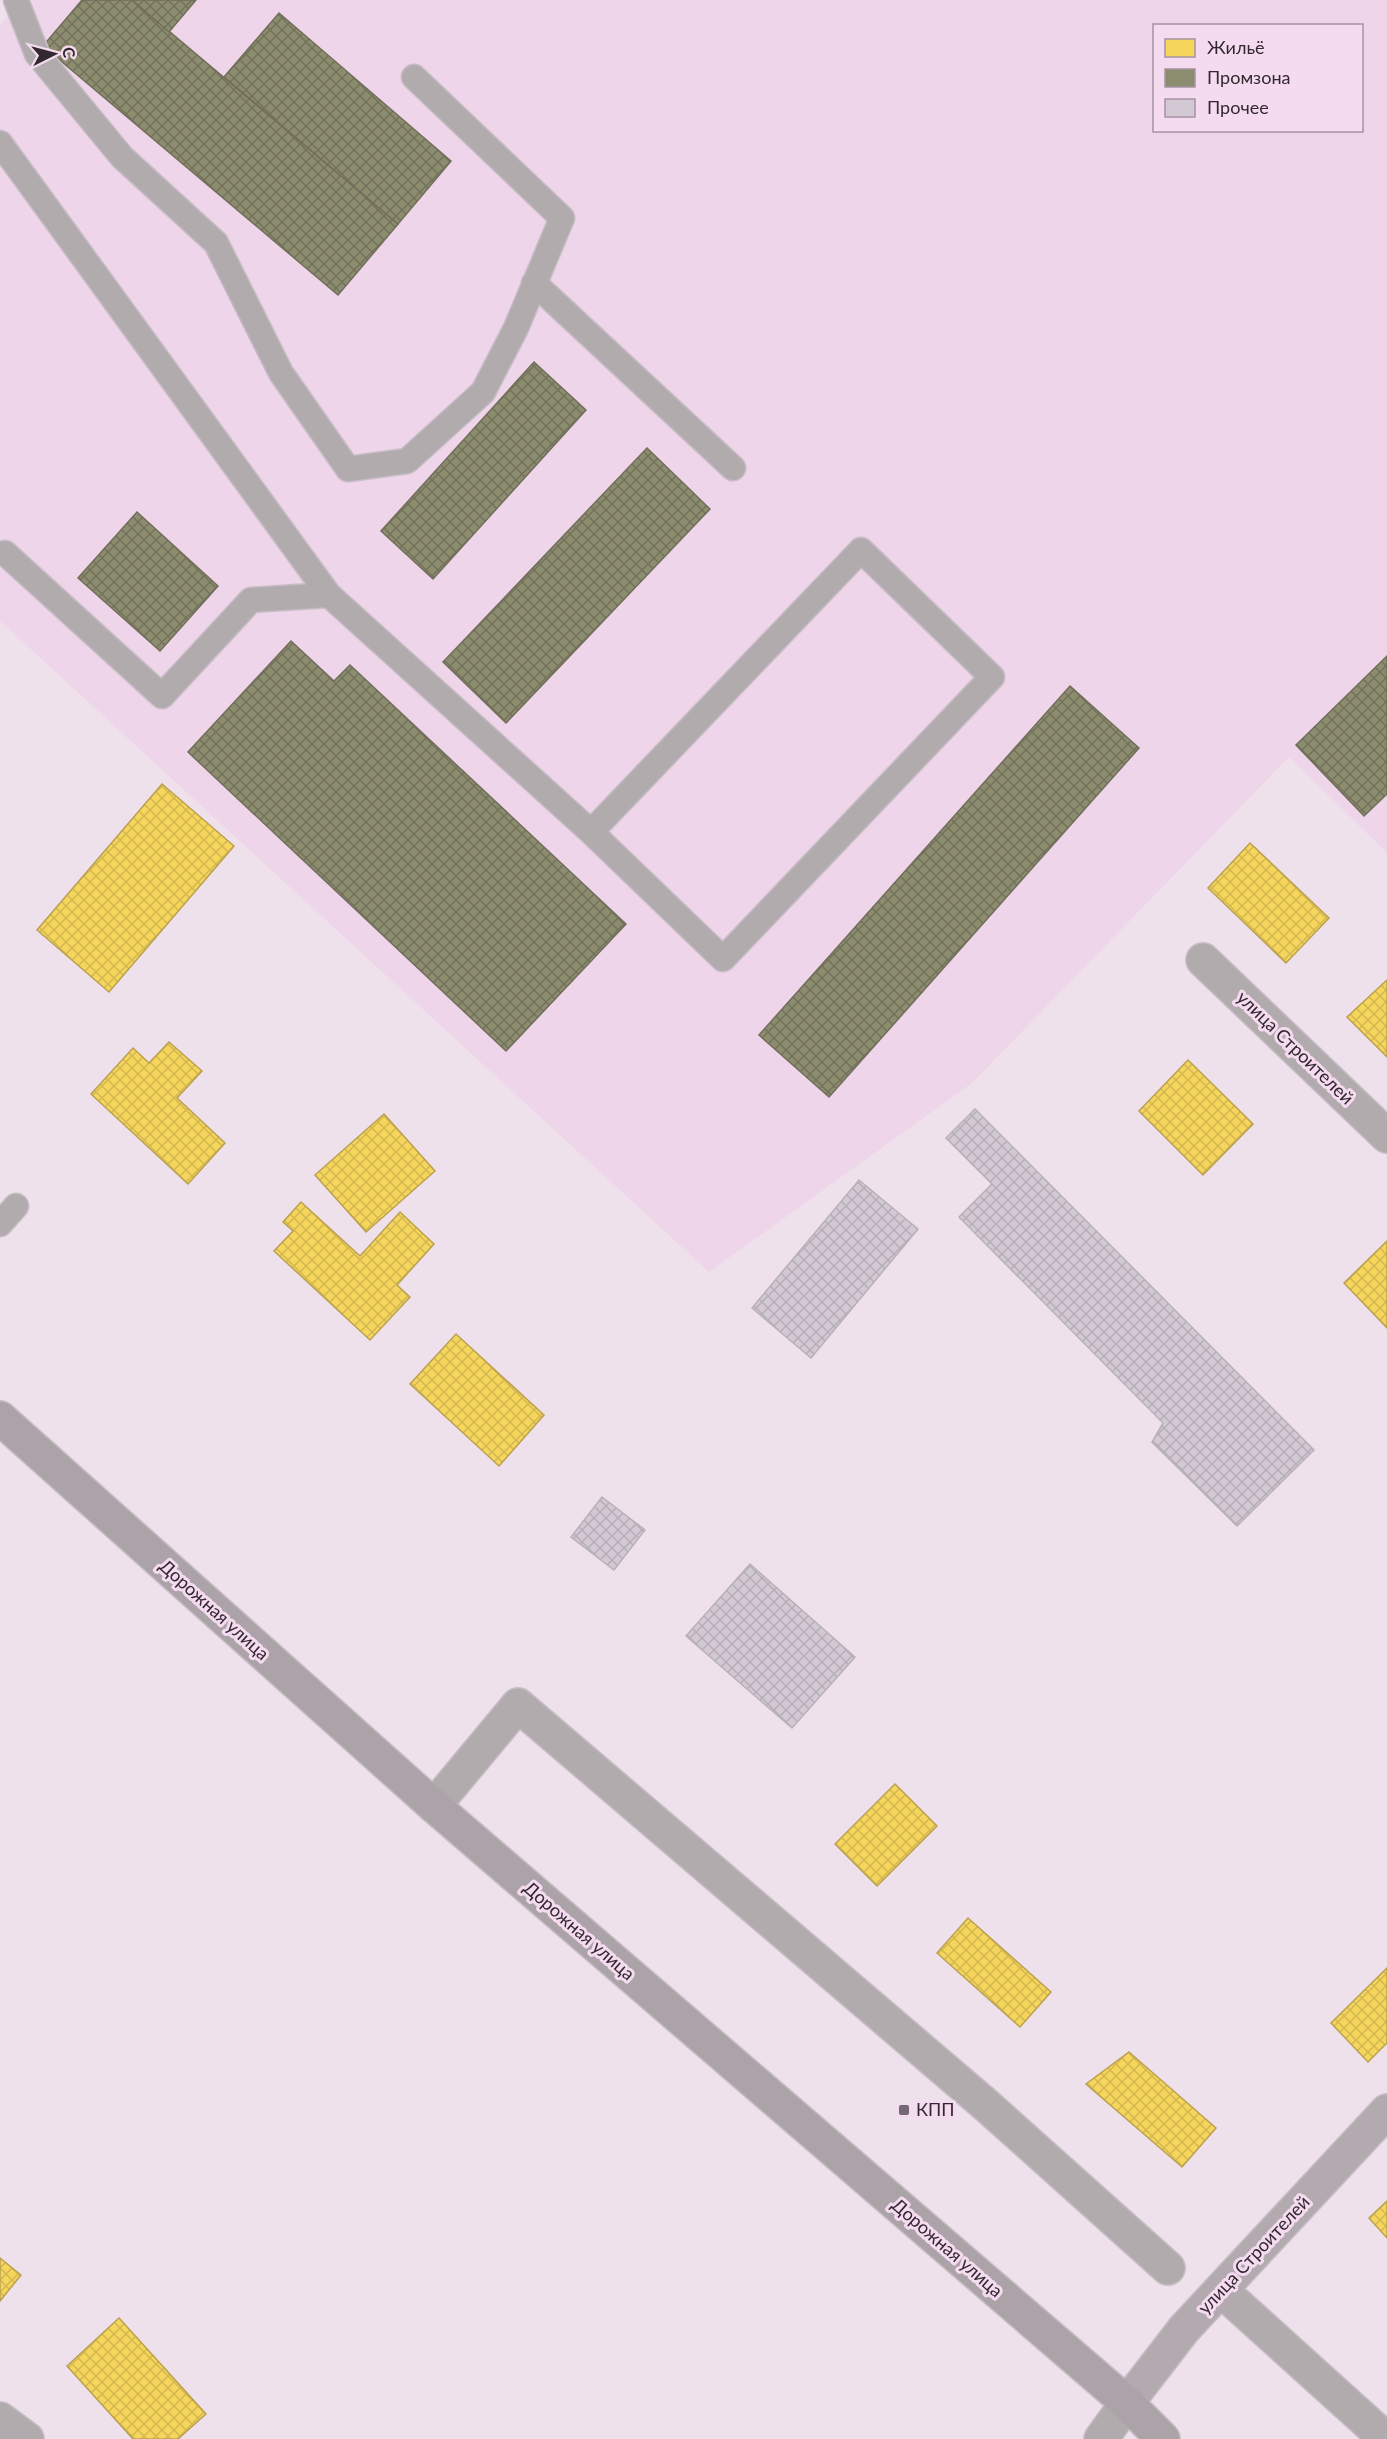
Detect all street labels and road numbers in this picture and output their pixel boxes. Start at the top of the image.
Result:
street label: улица Строителей [1233,986,1359,1109]
street label: Дорожная улица [155,1554,274,1664]
street label: Дорожная улица [520,1876,640,1984]
street label: улица Строителей [1193,2191,1314,2318]
street label: Дорожная улица [888,2193,1008,2301]

